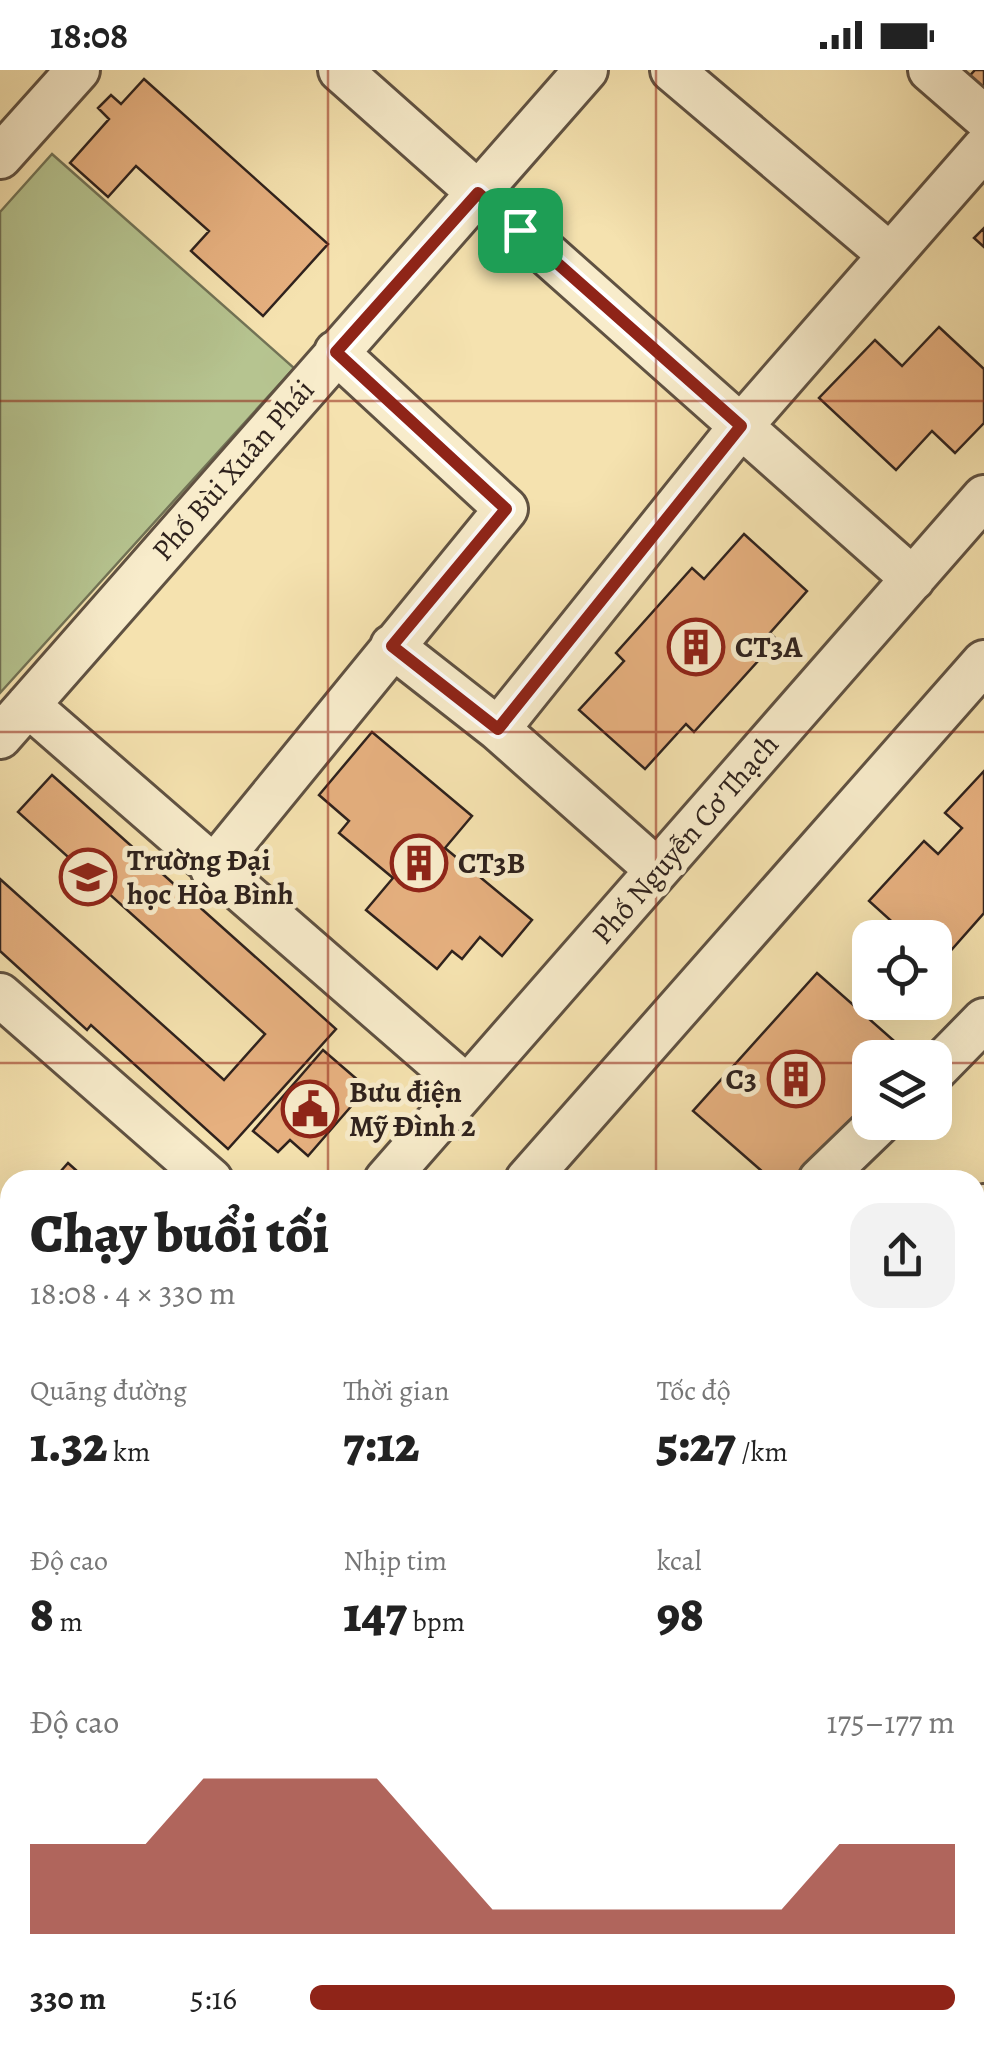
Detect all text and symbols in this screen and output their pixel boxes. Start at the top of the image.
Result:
text: 18:08 [50,9,128,61]
pin [478,188,563,273]
icon: arrive [493,203,548,258]
street label: Phố Bùi Xuân Phái [143,371,323,569]
building icon: CT3A [666,617,726,677]
place label: CT3A [735,627,802,667]
street label: Phố Nguyễn Cơ Thạch [582,725,788,953]
building icon: CT3B [389,833,449,893]
place label: Trường Đại học Hòa Bình [127,840,294,914]
place label: CT3B [458,843,525,883]
school or university icon: Trường Đại học Hòa Bình [58,847,118,907]
map controls [852,920,952,1140]
button: locate [852,920,952,1020]
button: layers [852,1040,952,1140]
building icon: C3 [766,1049,826,1109]
place label: C3 [726,1059,757,1099]
place label: Bưu điện Mỹ Đình 2 [349,1072,476,1146]
public building icon: Bưu điện Mỹ Đình 2 [280,1079,340,1139]
text: Chạy buổi tối [30,1196,329,1271]
button: share [850,1203,955,1308]
text: 18:08 · 4 × 330 m [30,1271,236,1315]
text: Quãng đường [30,1372,187,1410]
text: Thời gian [343,1372,449,1410]
text: Tốc độ [657,1372,731,1410]
text: 1.32 [30,1410,108,1478]
text: 7:12 [343,1410,419,1478]
text: 5:27 [657,1410,736,1478]
text: km [108,1433,150,1471]
text: /km [736,1433,788,1471]
text: Độ cao [30,1542,108,1580]
text: Nhịp tim [343,1542,447,1580]
text: kcal [657,1542,702,1580]
text: 8 [30,1580,54,1648]
text: 147 [343,1580,407,1648]
text: 98 [657,1580,704,1648]
text: m [54,1603,83,1641]
text: bpm [407,1603,465,1641]
text: Độ cao [30,1700,119,1744]
text: 175–177 m [827,1700,955,1744]
text: 330 m [30,1976,106,2020]
text: 5:16 [190,1976,237,2020]

